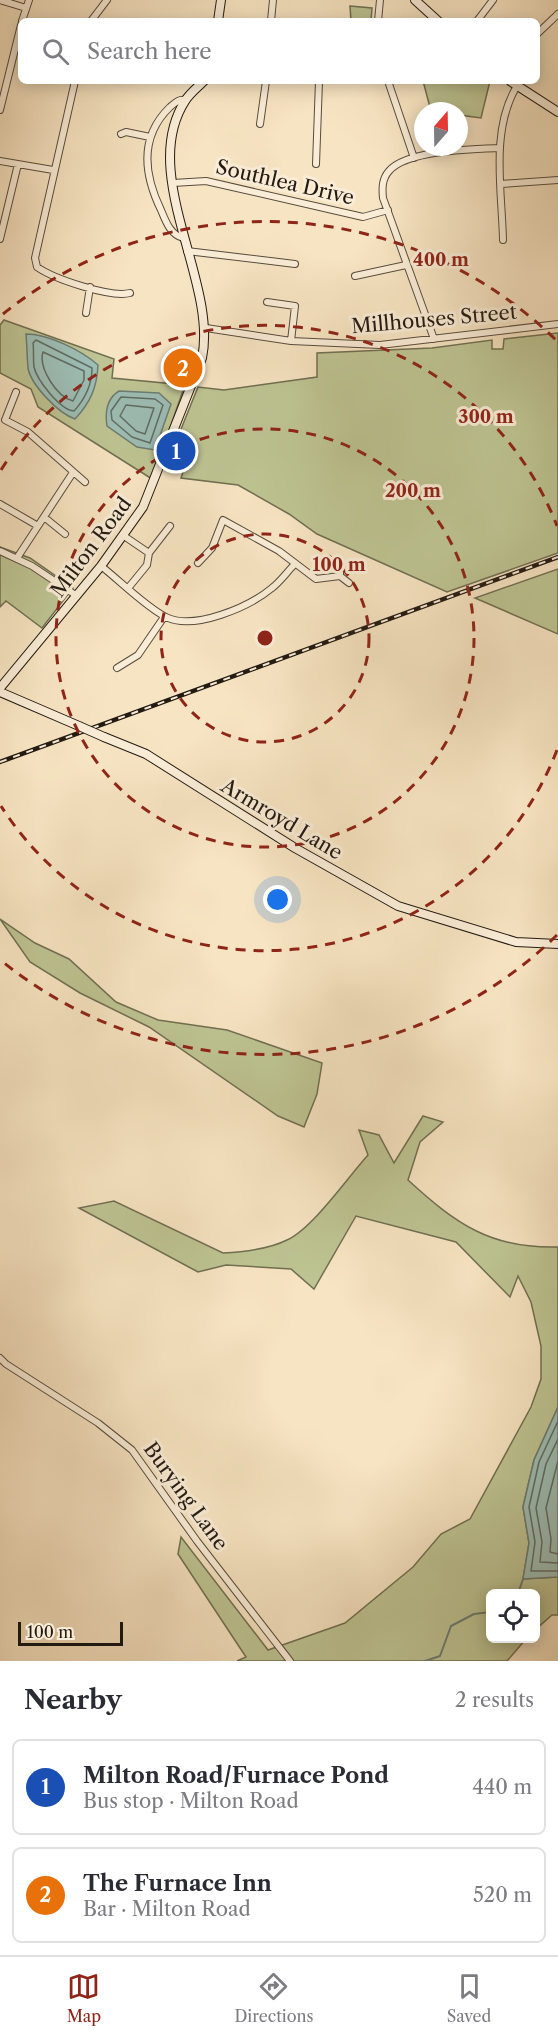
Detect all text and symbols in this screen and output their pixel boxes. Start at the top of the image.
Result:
search box [18,18,540,84]
icon: search [39,35,72,68]
text: Search here [87,38,212,65]
north arrow [414,102,468,156]
street label: Southlea Drive [214,154,356,210]
text: 400 m [413,249,469,271]
street label: Millhouses Street [350,300,518,338]
pin: 2 [164,346,202,391]
text: 300 m [458,406,514,428]
pin: 1 [156,428,195,474]
text: 200 m [385,480,441,502]
street label: Milton Road [46,492,136,602]
text: 100 m [312,554,366,576]
centre of rings [255,628,275,648]
street label: Armroyd Lane [216,773,347,865]
your location [263,885,292,914]
street label: Burying Lane [139,1437,233,1555]
map controls [486,1589,540,1643]
button: locate [486,1589,540,1643]
scale bar [18,1619,123,1646]
text: 100 m [27,1622,73,1642]
text: Nearby [24,1684,122,1716]
text: 2 results [455,1688,534,1712]
text: Milton Road/Furnace Pond [83,1762,389,1789]
text: 1 [41,1775,50,1799]
text: 440 m [472,1775,532,1799]
text: Bus stop · Milton Road [83,1789,299,1813]
text: The Furnace Inn [83,1870,272,1897]
text: 2 [40,1883,51,1907]
text: 520 m [473,1883,532,1907]
text: Bar · Milton Road [83,1897,251,1921]
tab: Map [67,1970,101,2026]
tab: Directions [234,1970,313,2026]
tab: Saved [447,1970,491,2026]

